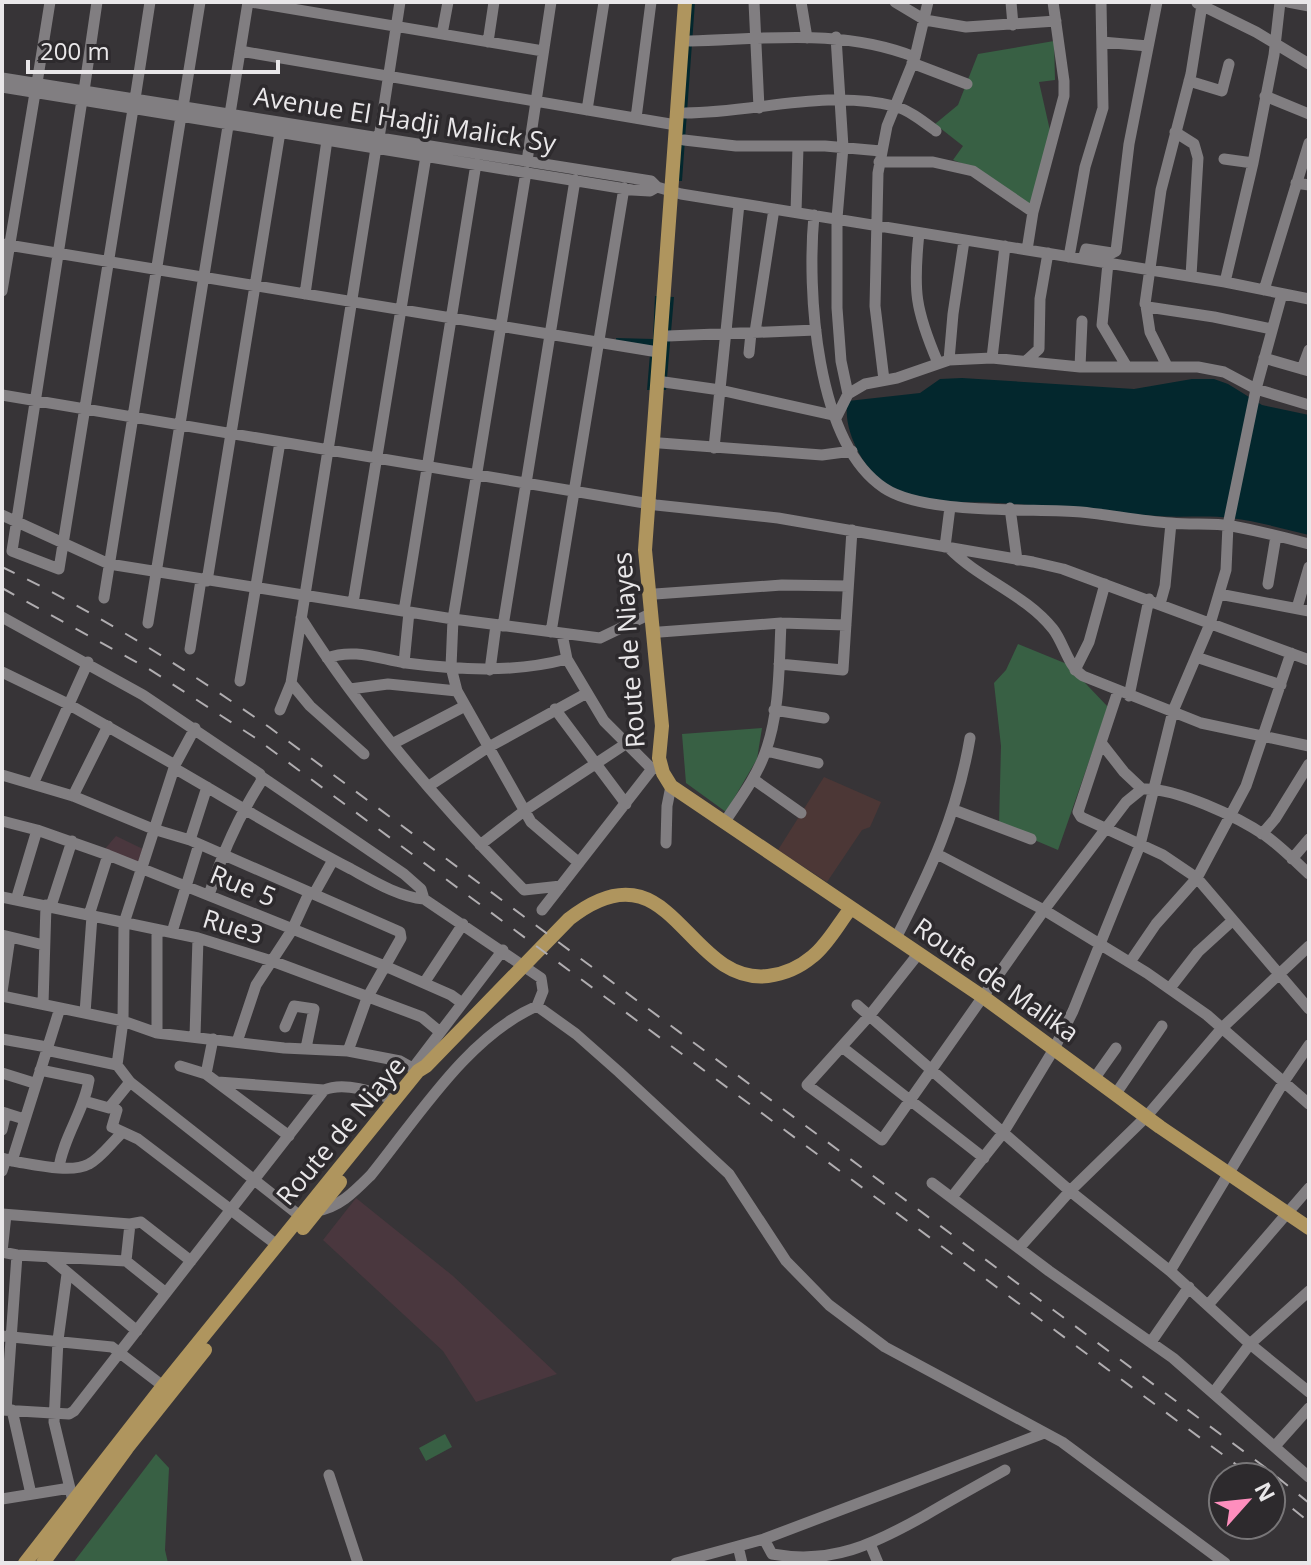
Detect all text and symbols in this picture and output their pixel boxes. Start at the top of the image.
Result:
scale bar [28,24,278,74]
text: 200 m [40,34,110,67]
street label: Avenue El Hadji Malick Sy [251,77,560,161]
street label: Route de Niayes [603,551,653,749]
street label: Rue 5 [205,856,282,915]
street label: Rue3 [199,900,268,952]
street label: Route de Malika [907,909,1087,1050]
street label: Route de Niaye [267,1048,413,1212]
north arrow [1207,1461,1287,1541]
text: N [1248,1477,1283,1506]

